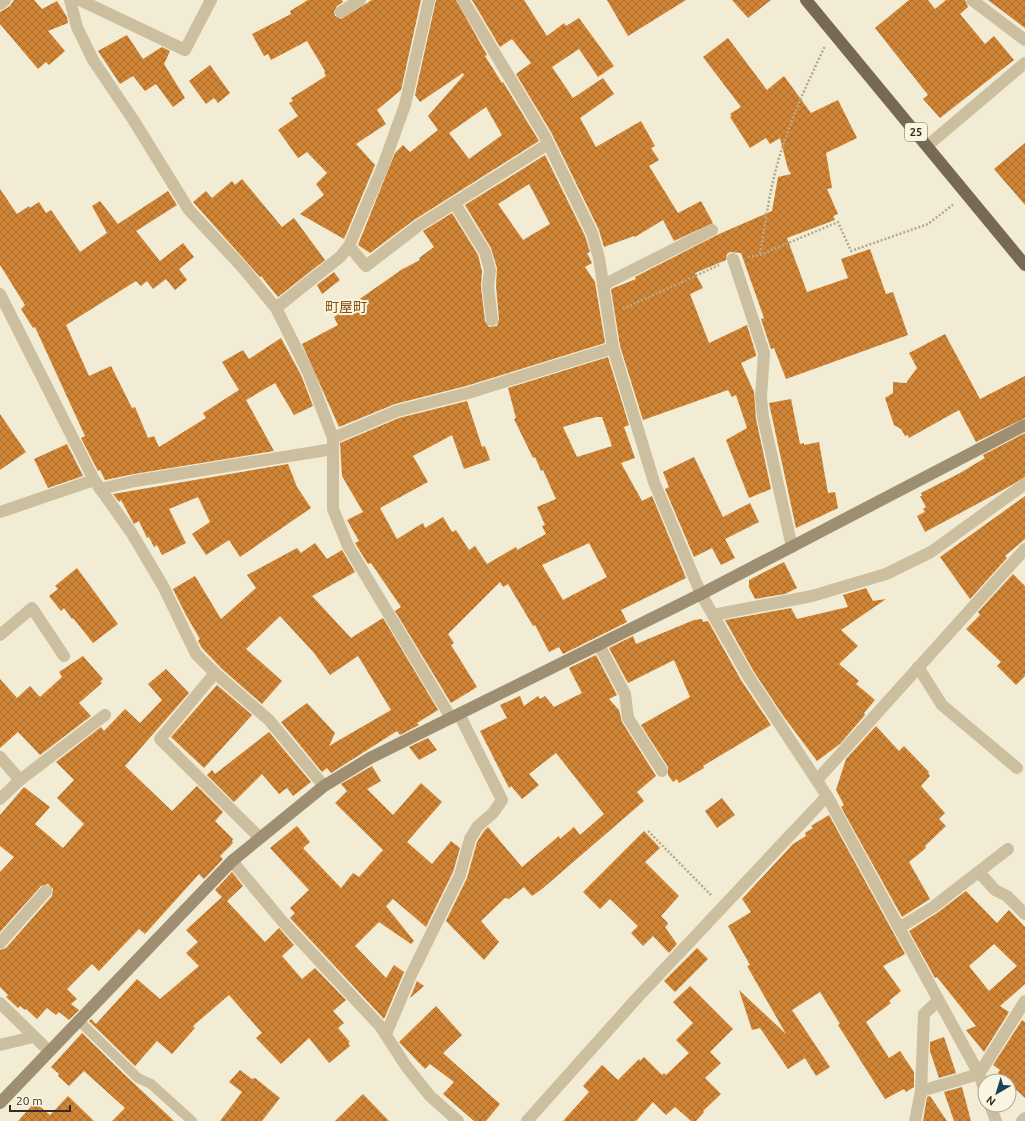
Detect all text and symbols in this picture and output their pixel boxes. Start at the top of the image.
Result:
road number: 25 [905,123,927,141]
district label: 町屋町 [325,299,367,315]
north arrow [977,1073,1017,1113]
scale bar [10,1087,70,1113]
text: 20 m [16,1094,43,1107]
text: N [984,1094,998,1108]

